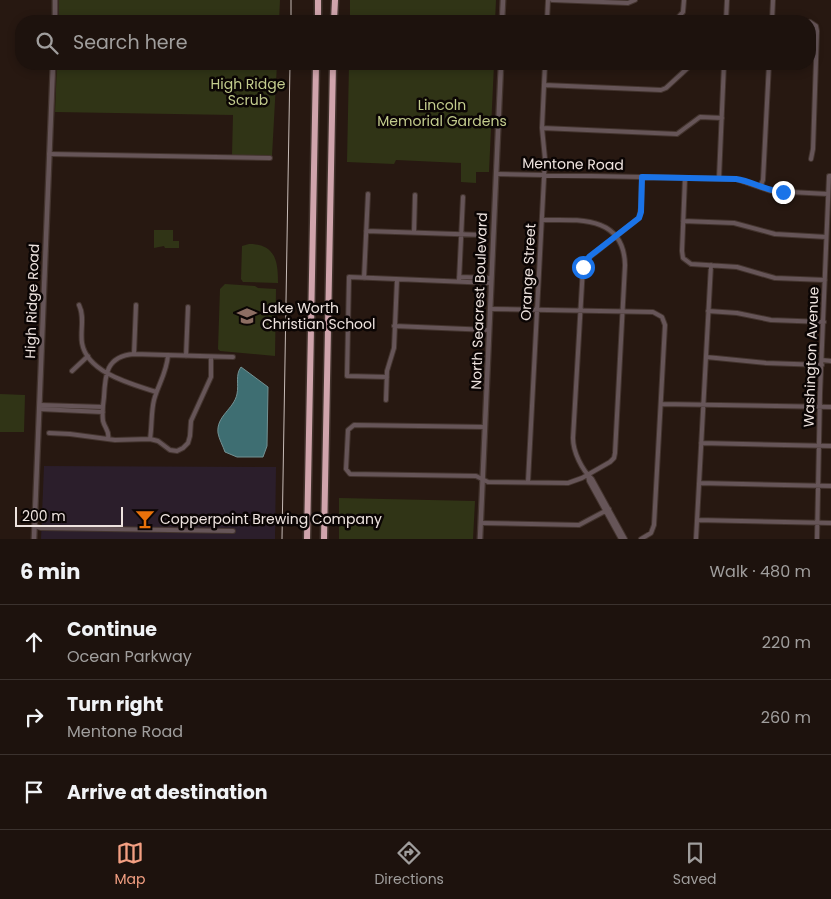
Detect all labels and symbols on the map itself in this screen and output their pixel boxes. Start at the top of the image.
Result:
park label: High Ridge Scrub [211,74,286,110]
park label: Lincoln Memorial Gardens [377,95,507,131]
street label: Mentone Road [522,153,624,175]
route end [772,181,795,204]
street label: North Seacrest Boulevard [466,212,492,390]
street label: Orange Street [515,223,541,321]
street label: High Ridge Road [20,243,44,359]
route start [572,256,595,279]
street label: Washington Avenue [799,286,823,428]
place label: Lake Worth Christian School [262,298,375,334]
school or university icon: Lake Worth Christian School [236,305,258,327]
scale bar [15,504,122,527]
bar icon: Copperpoint Brewing Company [134,508,156,530]
place label: Copperpoint Brewing Company [160,509,382,529]

